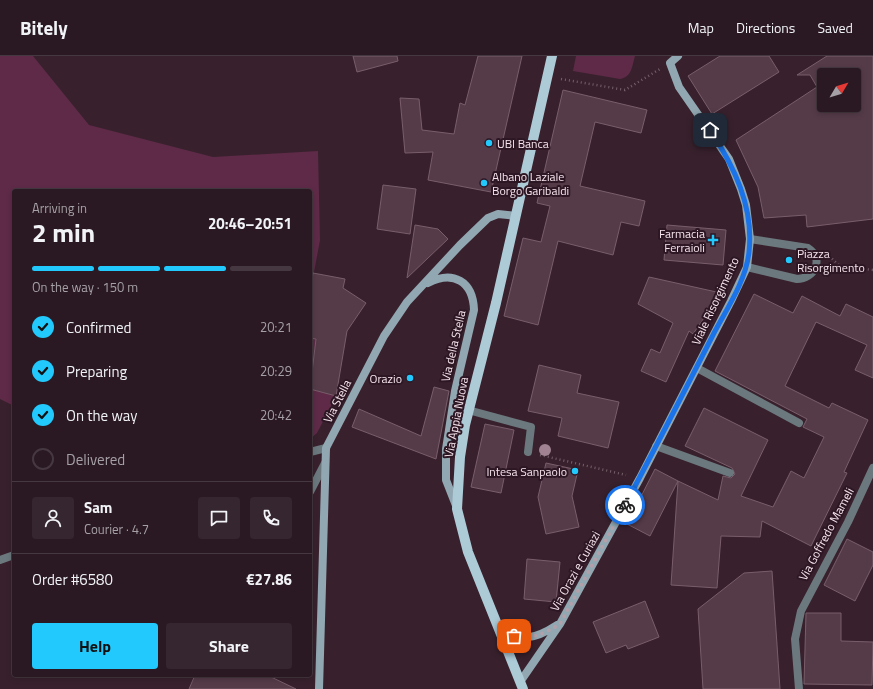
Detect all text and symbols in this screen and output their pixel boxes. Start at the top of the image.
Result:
text: Bitely [20,13,68,42]
text: Map [688,17,714,38]
text: Directions [736,17,795,38]
text: Saved [817,17,853,38]
north arrow [817,68,861,112]
map controls [817,68,861,112]
pin [693,113,727,147]
icon: home [699,119,721,141]
place label: UBI Banca [497,134,549,153]
marker: UBI Banca [484,138,494,148]
place label: Albano Laziale Borgo Garibaldi [492,167,569,200]
marker: Albano Laziale Borgo Garibaldi [479,178,489,188]
text: Arriving in [32,198,87,218]
text: 20:46–20:51 [208,212,292,235]
text: 2 min [32,213,95,252]
place label: Farmacia Ferraioli [659,224,705,257]
marker: Farmacia Ferraioli [708,235,718,245]
place label: Piazza Risorgimento [797,244,865,277]
street label: Viale Risorgimento [686,254,744,348]
marker: Piazza Risorgimento [784,255,794,265]
text: On the way · 150 m [32,277,138,297]
street label: Via della Stella [436,308,470,384]
icon: check [32,316,54,338]
text: Confirmed [66,316,131,339]
text: 20:21 [260,317,292,337]
icon: check [32,360,54,382]
text: Preparing [66,360,127,383]
text: 20:29 [260,361,292,381]
place label: Orazio [369,369,402,388]
marker: Orazio [405,373,415,383]
street label: Via Appia Nuova [439,375,473,459]
street label: Via Stella [318,376,356,426]
icon: check [32,404,54,426]
text: On the way [66,404,138,427]
text: 20:42 [260,405,292,425]
text: Delivered [66,448,125,471]
place label: Intesa Sanpaolo [486,462,567,481]
marker: Intesa Sanpaolo [570,466,580,476]
street label: Via Goffredo Mameli [793,484,859,584]
courier [605,485,645,525]
icon: bike [614,494,636,516]
text: Sam [84,496,112,519]
button: person [32,497,74,539]
button: chat [198,497,240,539]
button: phone [250,497,292,539]
text: Courier · 4.7 [84,519,149,539]
street label: Via Orazi e Curiazi [545,527,605,615]
text: Order #6580 [32,568,113,591]
text: €27.86 [246,568,292,591]
pin [497,619,531,653]
button: Help [32,623,158,669]
button: Share [166,623,292,669]
icon: bag [503,625,525,647]

